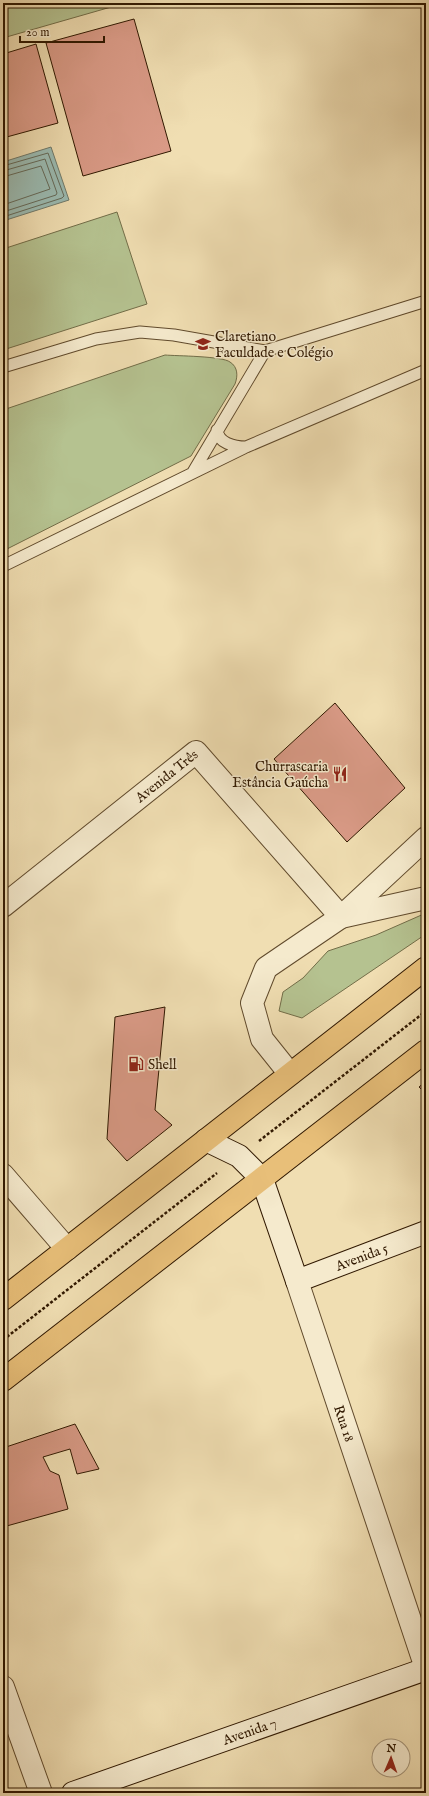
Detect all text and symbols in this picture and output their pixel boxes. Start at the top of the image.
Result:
scale bar [20,18,104,44]
text: 20 m [26,25,49,40]
place label: Claretiano Faculdade e Colégio [215,328,334,362]
school or university icon: Claretiano Faculdade e Colégio [194,335,212,353]
street label: Avenida Três [131,746,202,808]
place label: Churrascaria Estância Gaúcha [232,758,329,792]
restaurant icon: Churrascaria Estância Gaúcha [331,765,349,783]
fuel station icon: Shell [127,1055,145,1073]
place label: Shell [148,1056,177,1074]
street label: Avenida 5 [332,1239,391,1276]
street label: Rua 18 [329,1403,358,1444]
street label: Avenida 7 [219,1714,279,1750]
north arrow [371,1738,411,1778]
text: N [385,1742,397,1756]

